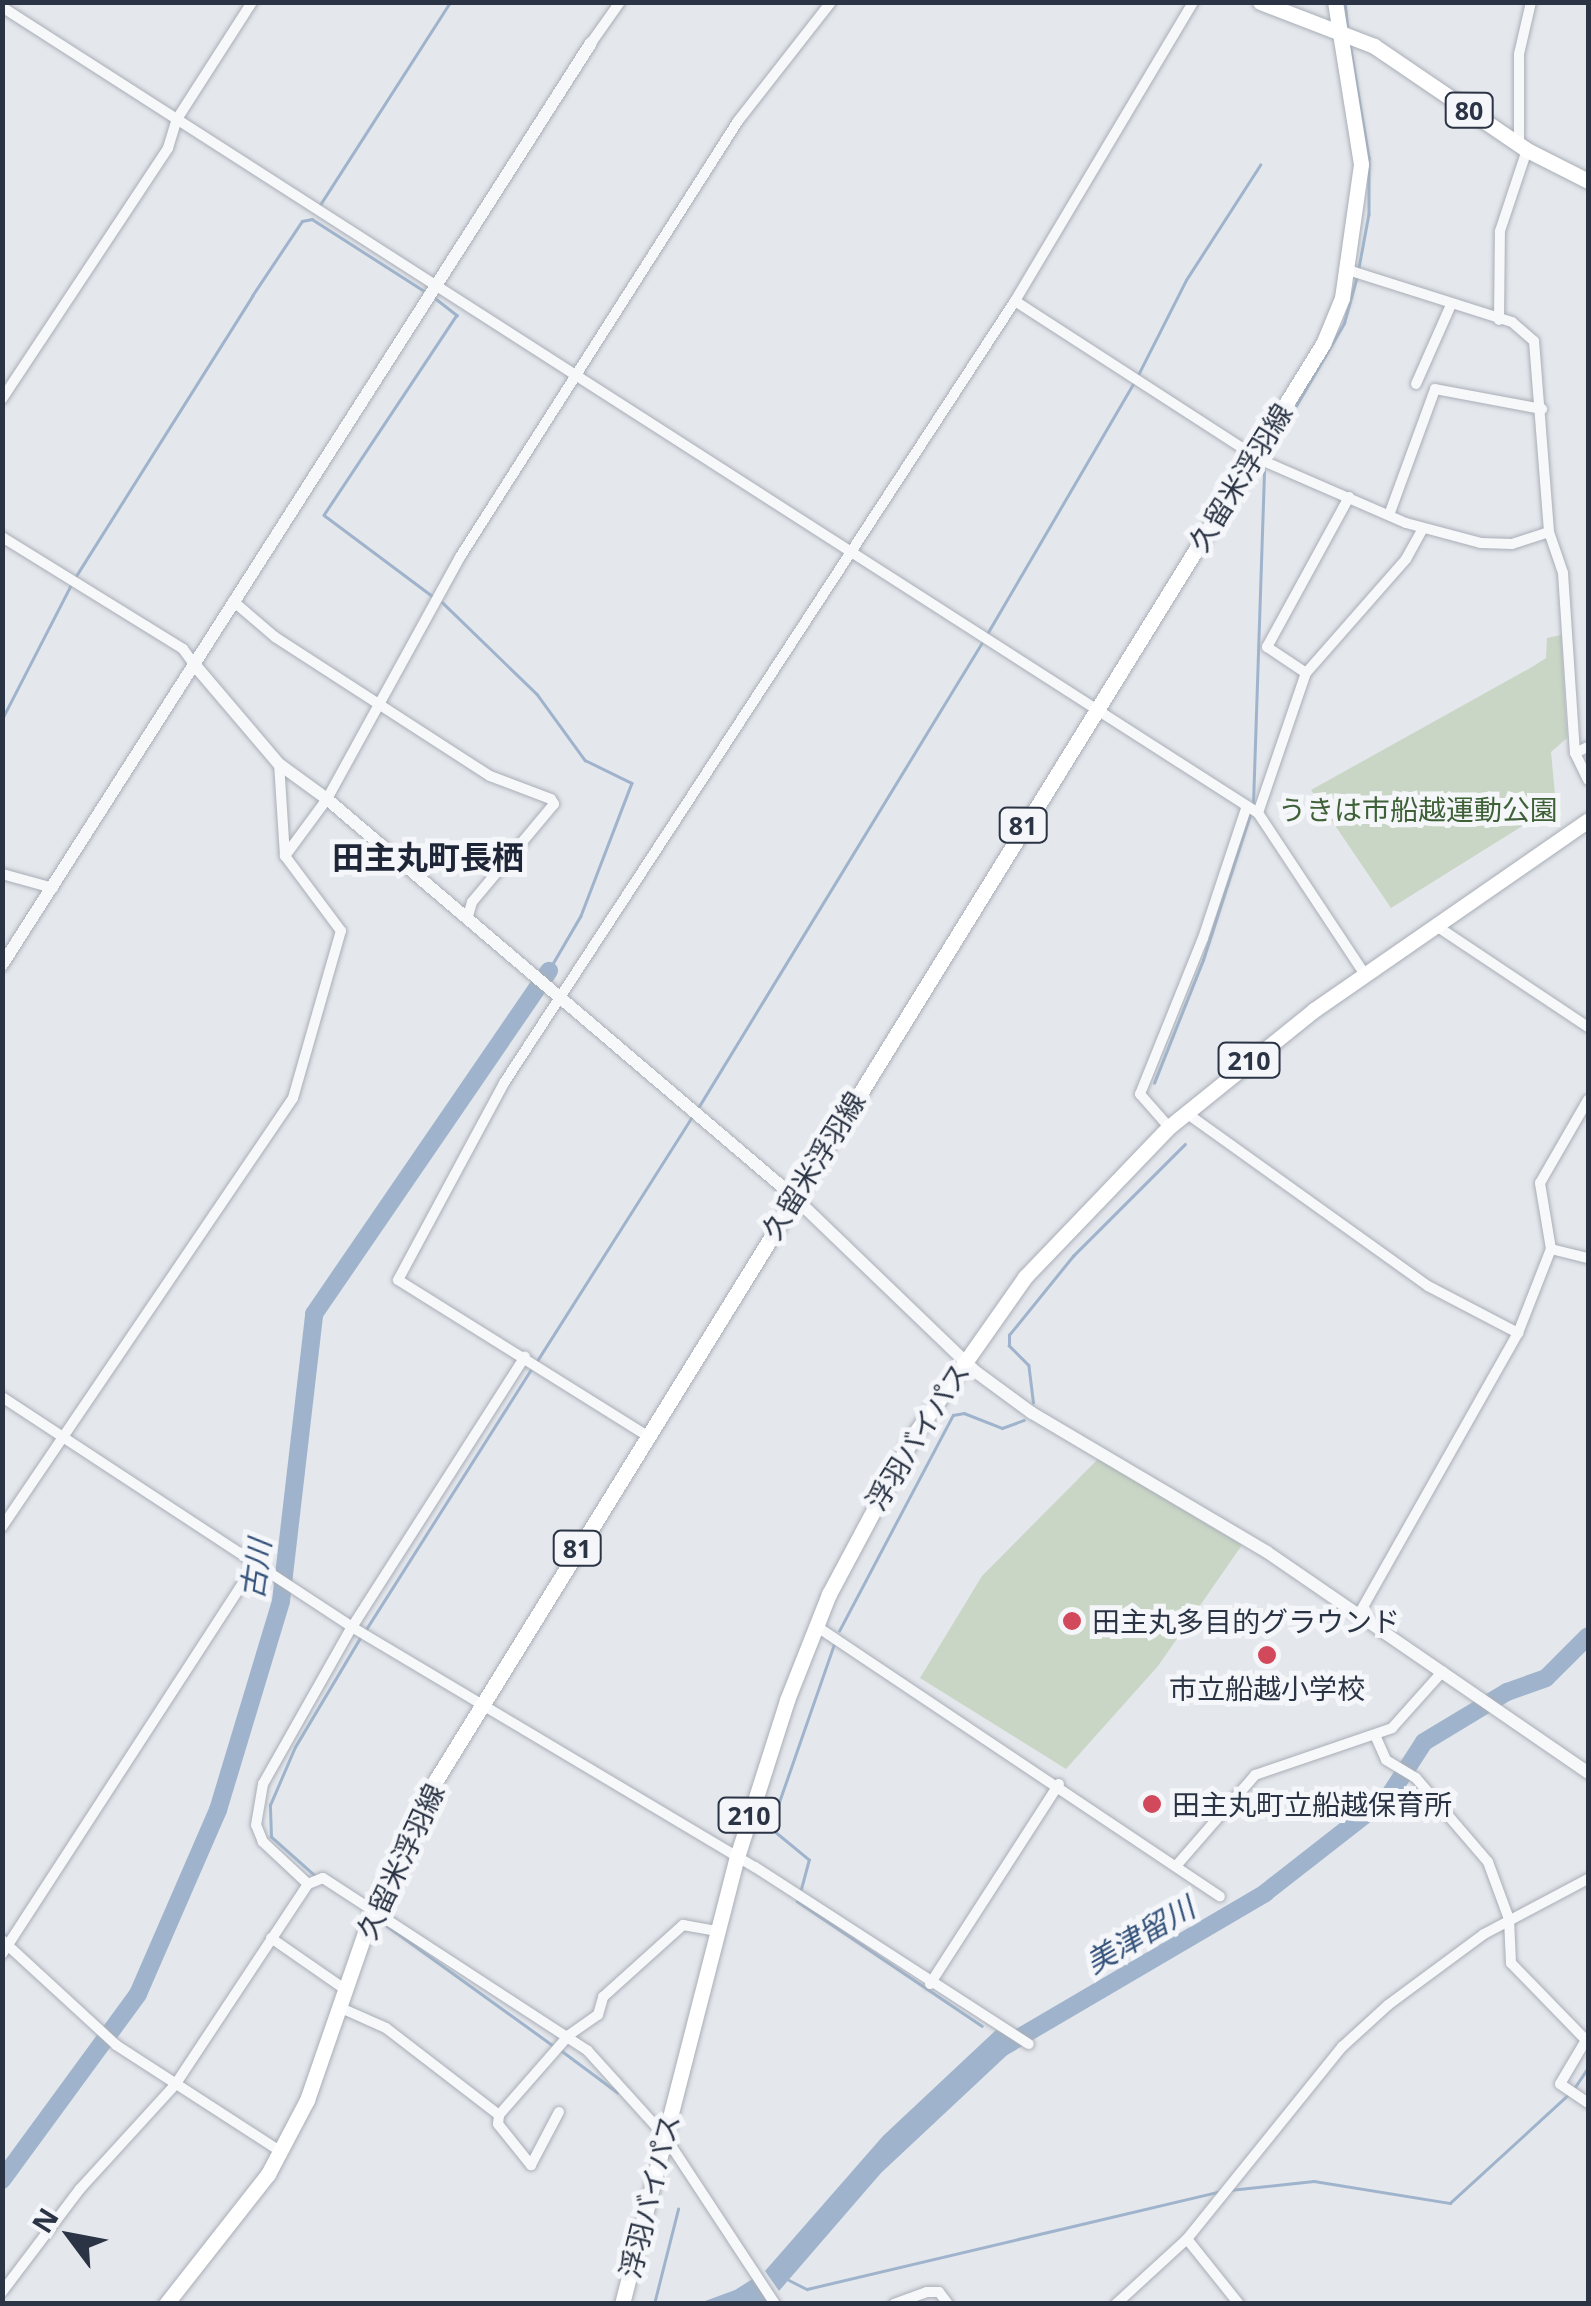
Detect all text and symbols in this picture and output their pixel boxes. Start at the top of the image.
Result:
road number: 80 [1444,90,1494,130]
street label: 久留米浮羽線 [1181,397,1299,557]
park label: うきは市船越運動公園 [1278,792,1558,826]
road number: 81 [998,805,1048,845]
district label: 田主丸町長栖 [332,838,524,876]
road number: 210 [1216,1040,1282,1080]
street label: 久留米浮羽線 [754,1085,872,1245]
street label: 浮羽バイパス [858,1356,976,1516]
road number: 81 [552,1528,602,1568]
water label: 古川 [234,1537,278,1601]
place label: 田主丸多目的グラウンド [1092,1604,1400,1638]
marker: 田主丸多目的グラウンド [1061,1610,1083,1632]
marker: 市立船越小学校 [1256,1644,1278,1666]
place label: 市立船越小学校 [1169,1671,1365,1705]
street label: 久留米浮羽線 [349,1778,451,1944]
place label: 田主丸町立船越保育所 [1172,1787,1452,1821]
marker: 田主丸町立船越保育所 [1141,1793,1163,1815]
road number: 210 [716,1795,782,1835]
water label: 美津留川 [1079,1889,1201,1981]
street label: 浮羽バイパス [612,2110,686,2282]
north arrow [20,2186,120,2286]
text: N [22,2200,67,2240]

